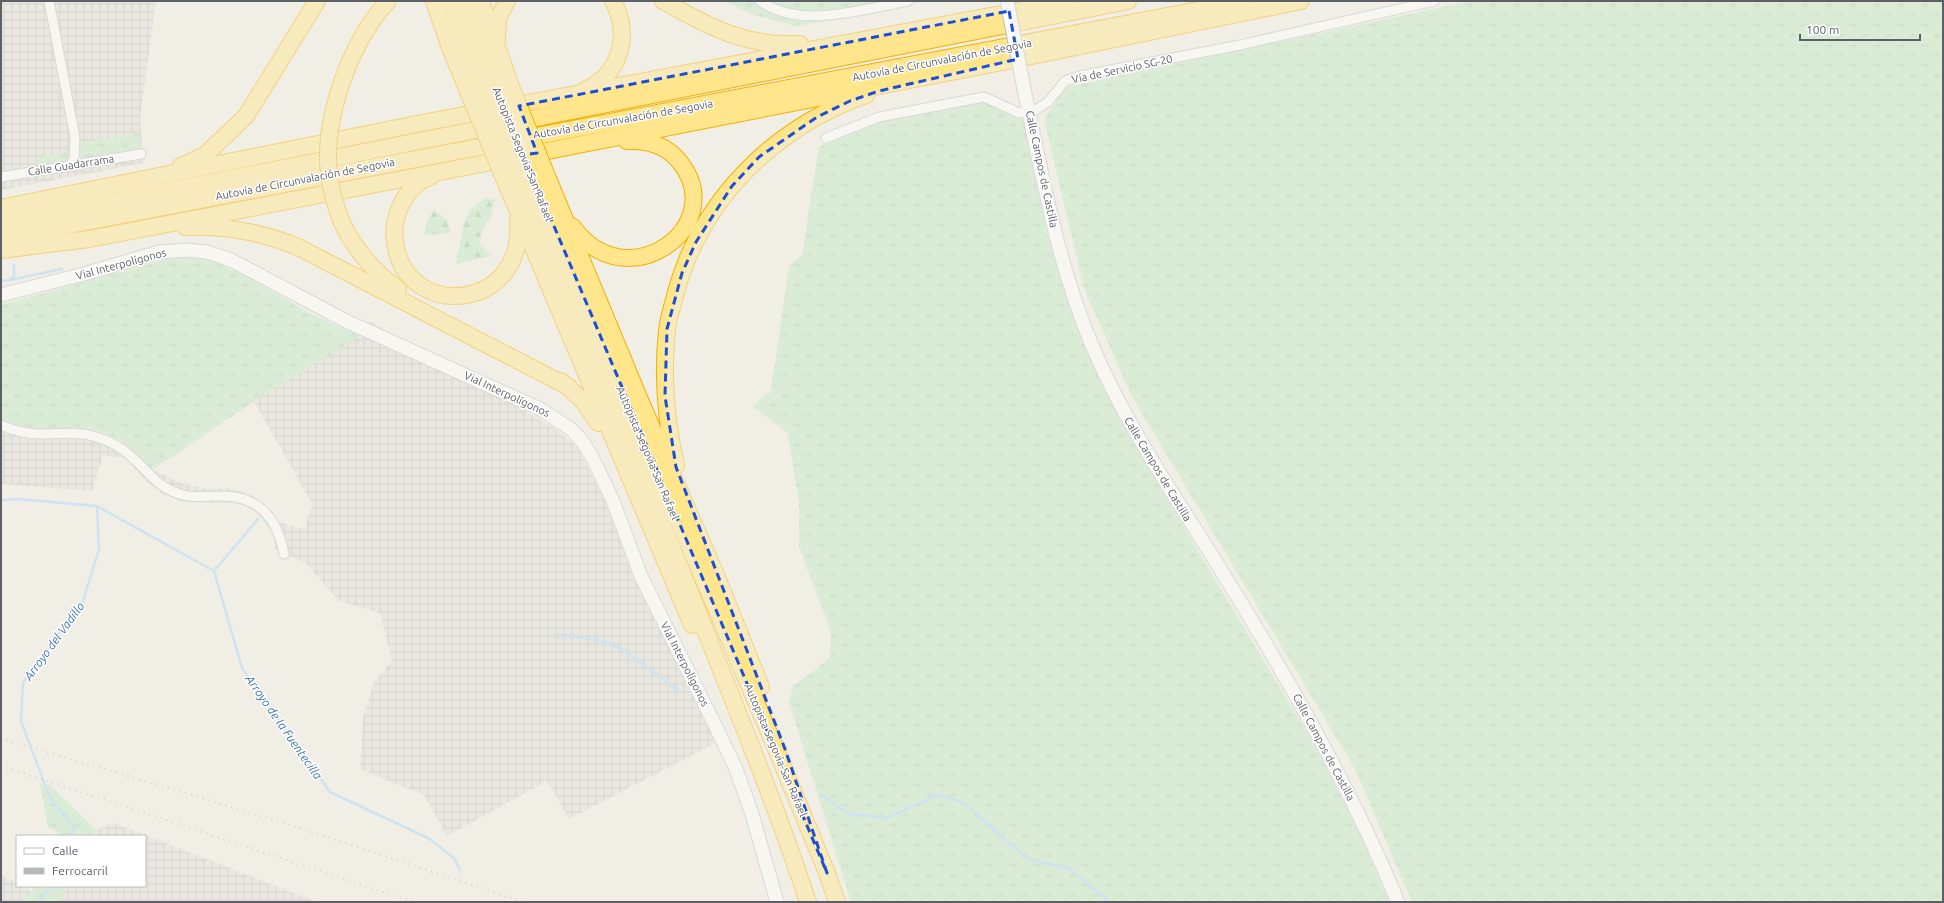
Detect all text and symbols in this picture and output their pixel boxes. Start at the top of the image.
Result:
scale bar [1800,16,1920,42]
text: 100 m [1806,23,1839,36]
street label: Autovía de Circunvalación de Segovia [851,37,1033,83]
street label: Vía de Servicio SG-20 [1070,52,1174,86]
street label: Autopista Segovia-San Rafael [491,85,555,223]
street label: Autovía de Circunvalación de Segovia [532,97,714,141]
street label: Calle Campos de Castilla [1024,109,1060,229]
street label: Calle Guadarrama [27,152,115,178]
street label: Autovía de Circunvalación de Segovia [214,156,396,202]
street label: Vial Interpolígonos [74,246,168,282]
street label: Vial Interpolígonos [462,369,552,419]
street label: Autopista Segovia-San Rafael [614,385,682,521]
street label: Calle Campos de Castilla [1122,415,1194,523]
water label: Arroyo del Vadillo [21,599,87,683]
street label: Vial Interpolígonos [658,620,712,709]
water label: Arroyo de la Fuentecilla [243,672,325,782]
street label: Autopista Segovia-San Rafael [742,682,810,818]
street label: Calle Campos de Castilla [1291,691,1357,803]
legend [16,835,146,887]
text: Calle [52,844,78,857]
text: Ferrocarril [52,864,108,877]

